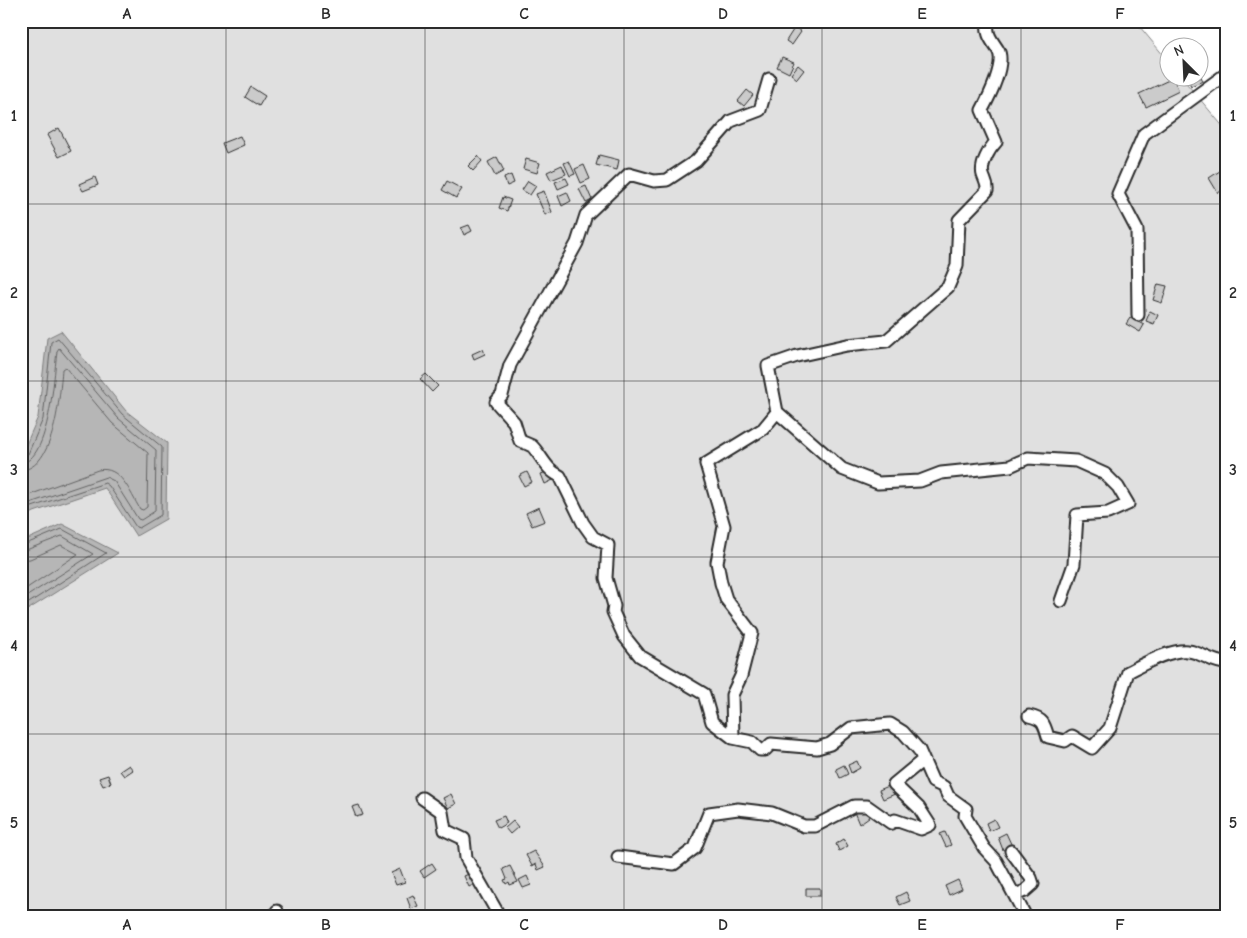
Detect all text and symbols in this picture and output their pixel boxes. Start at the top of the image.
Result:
text: A [123,5,132,23]
text: B [321,5,331,23]
text: C [519,5,529,23]
text: D [718,5,728,23]
text: E [917,5,927,23]
text: F [1115,5,1125,23]
north arrow [1160,38,1210,88]
text: N [1171,41,1187,60]
text: 1 [11,107,17,125]
text: 1 [1230,107,1236,125]
text: 2 [10,284,18,302]
text: 2 [1229,284,1237,302]
text: 3 [10,461,18,479]
text: 3 [1229,461,1237,479]
text: 4 [10,637,18,655]
text: 4 [1229,637,1237,655]
text: 5 [10,814,18,832]
text: 5 [1229,814,1237,832]
text: A [123,916,132,934]
text: B [321,916,331,934]
text: C [519,916,529,934]
text: D [718,916,728,934]
text: E [917,916,927,934]
text: F [1115,916,1125,934]

